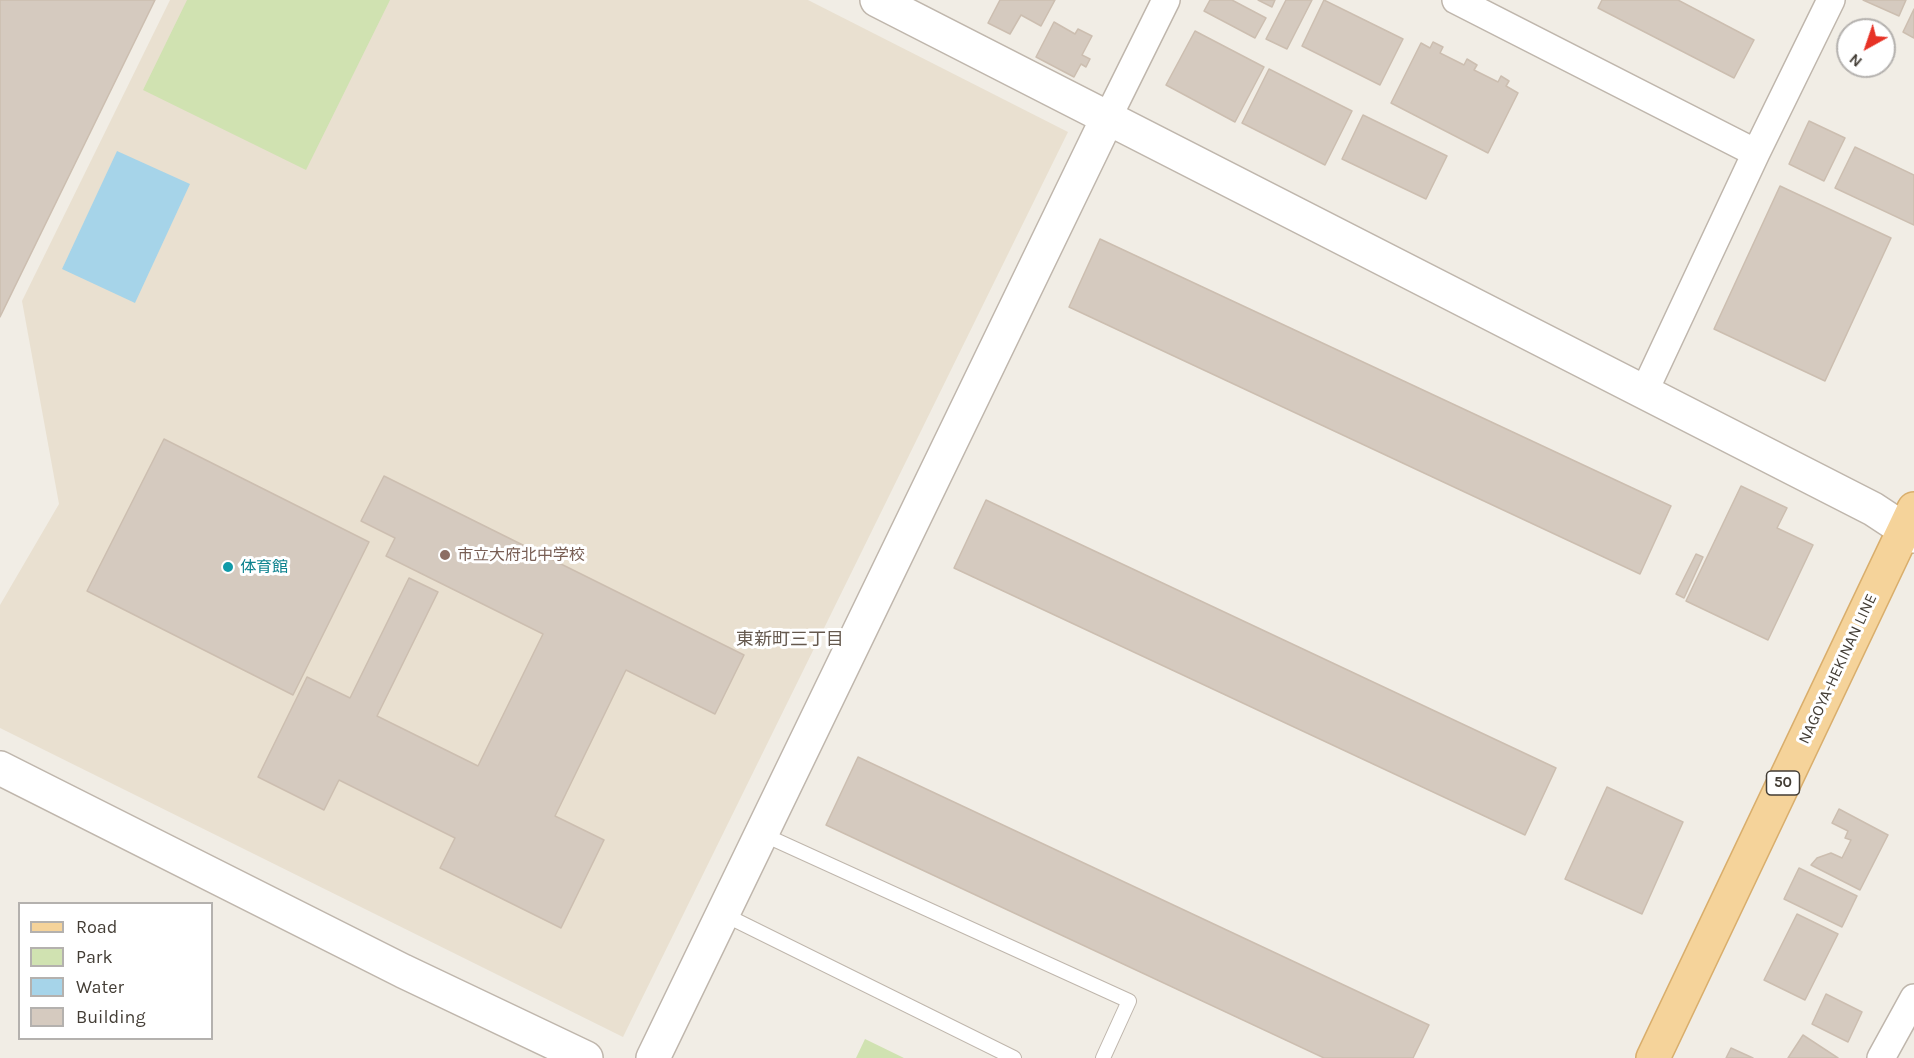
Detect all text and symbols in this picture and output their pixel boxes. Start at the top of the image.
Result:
north arrow [1836,18,1896,78]
text: N [1845,50,1866,72]
place label: 市立大府北中学校 [457,545,585,565]
marker: 市立大府北中学校 [438,548,452,562]
place label: 体育館 [240,557,288,577]
marker: 体育館 [221,560,235,574]
street label: NAGOYA-HEKINAN LINE [1795,591,1881,747]
district label: 東新町三丁目 [736,629,844,651]
road number: 50 [1766,771,1800,795]
legend [18,902,213,1040]
text: Road [76,916,117,938]
text: Park [76,946,113,968]
text: Water [76,976,124,998]
text: Building [76,1006,146,1028]

